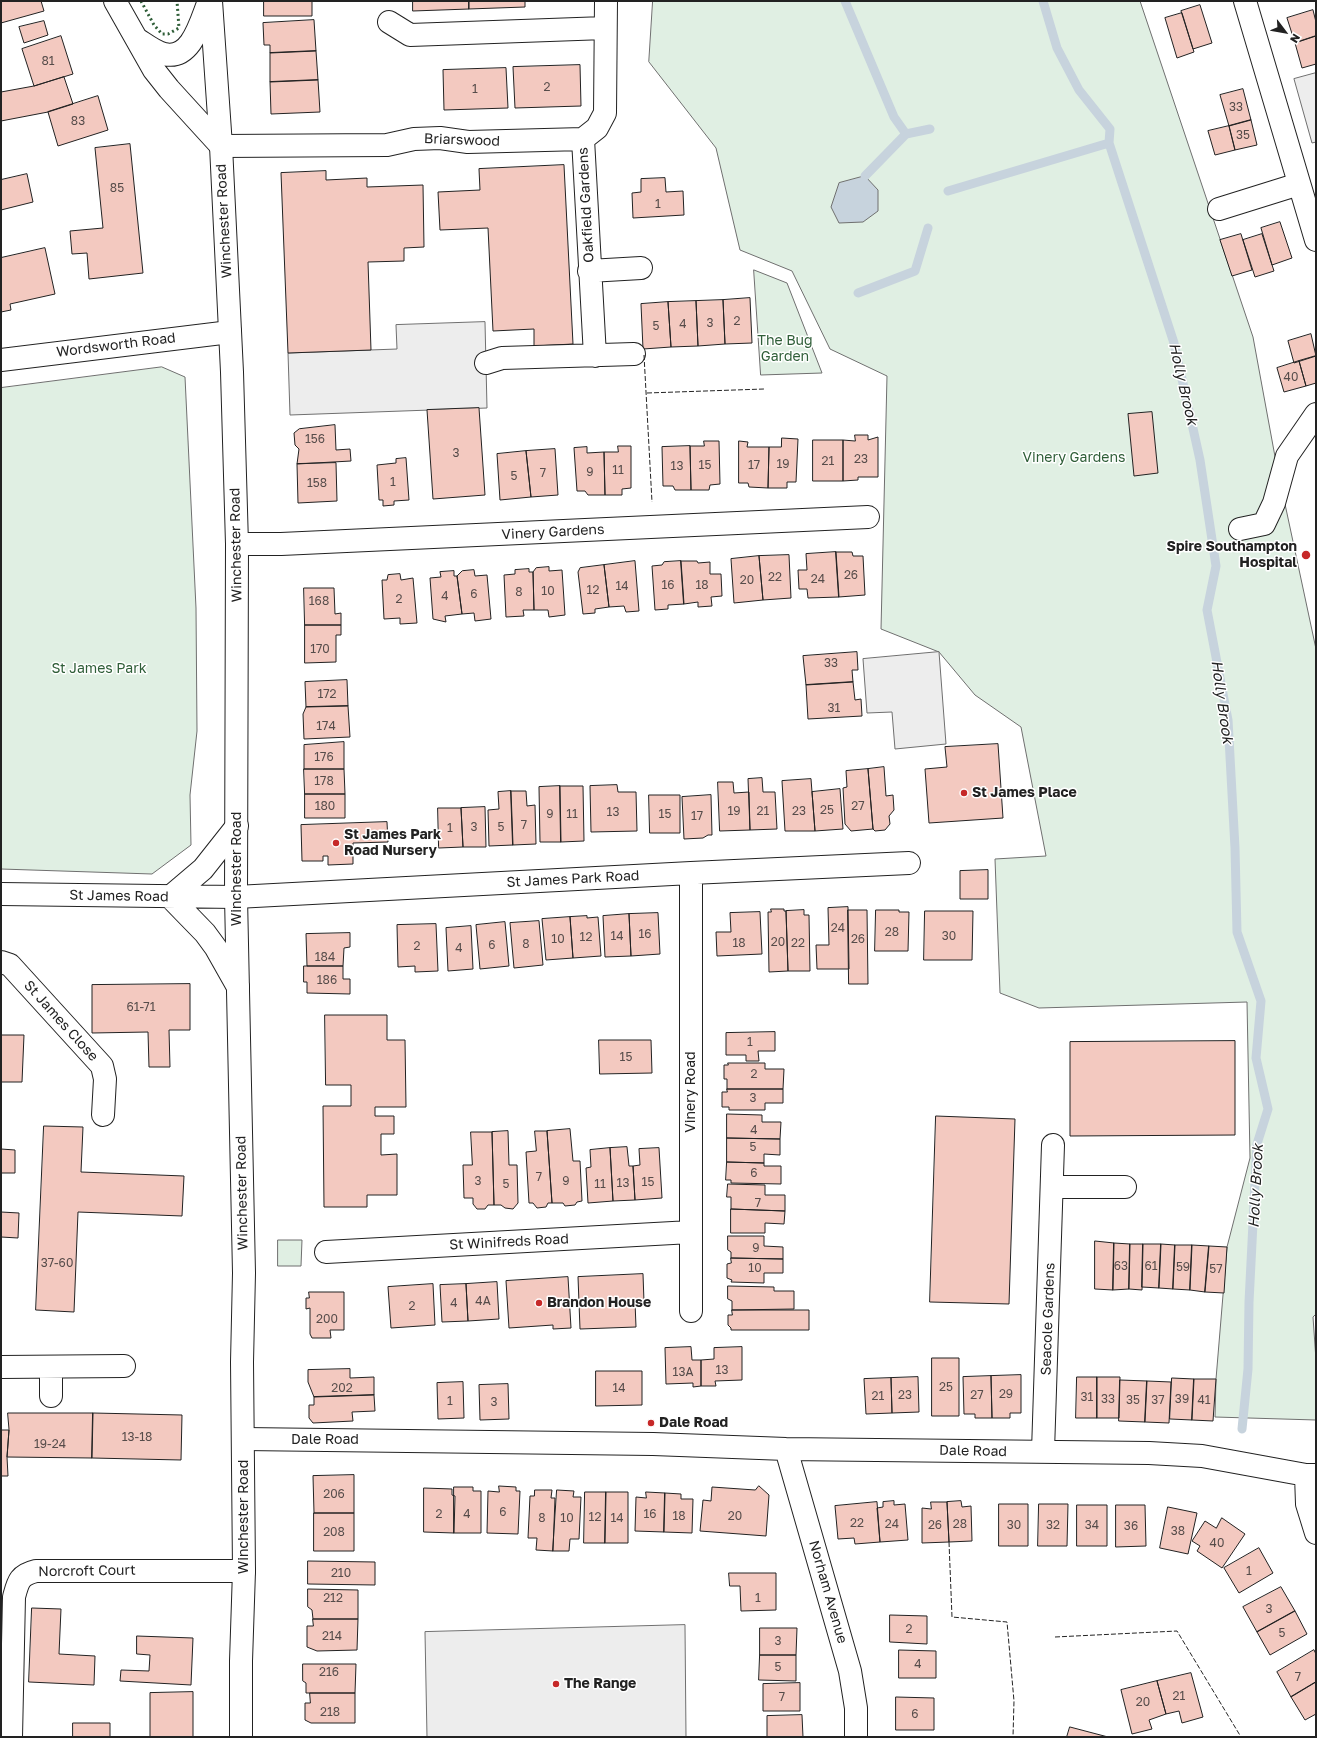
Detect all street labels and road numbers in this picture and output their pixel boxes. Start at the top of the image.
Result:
street label: Briarswood [424,130,500,150]
street label: Oakfield Gardens [575,147,597,263]
street label: Winchester Road [213,163,235,279]
street label: Wordsworth Road [55,329,177,361]
street label: Winchester Road [227,488,245,602]
street label: Vinery Gardens [501,521,605,543]
street label: Winchester Road [229,812,245,926]
street label: St James Park Road [506,867,640,891]
street label: St James Road [69,887,169,905]
street label: St James Close [20,977,102,1065]
street label: Vinery Road [683,1051,699,1133]
street label: Winchester Road [233,1136,251,1250]
street label: St Winifreds Road [449,1230,569,1254]
street label: Seacole Gardens [1038,1262,1058,1376]
street label: Dale Road [291,1432,359,1448]
street label: Dale Road [939,1442,1007,1460]
street label: Winchester Road [236,1460,252,1574]
street label: Norham Avenue [805,1539,851,1645]
street label: Norcroft Court [38,1562,136,1580]

